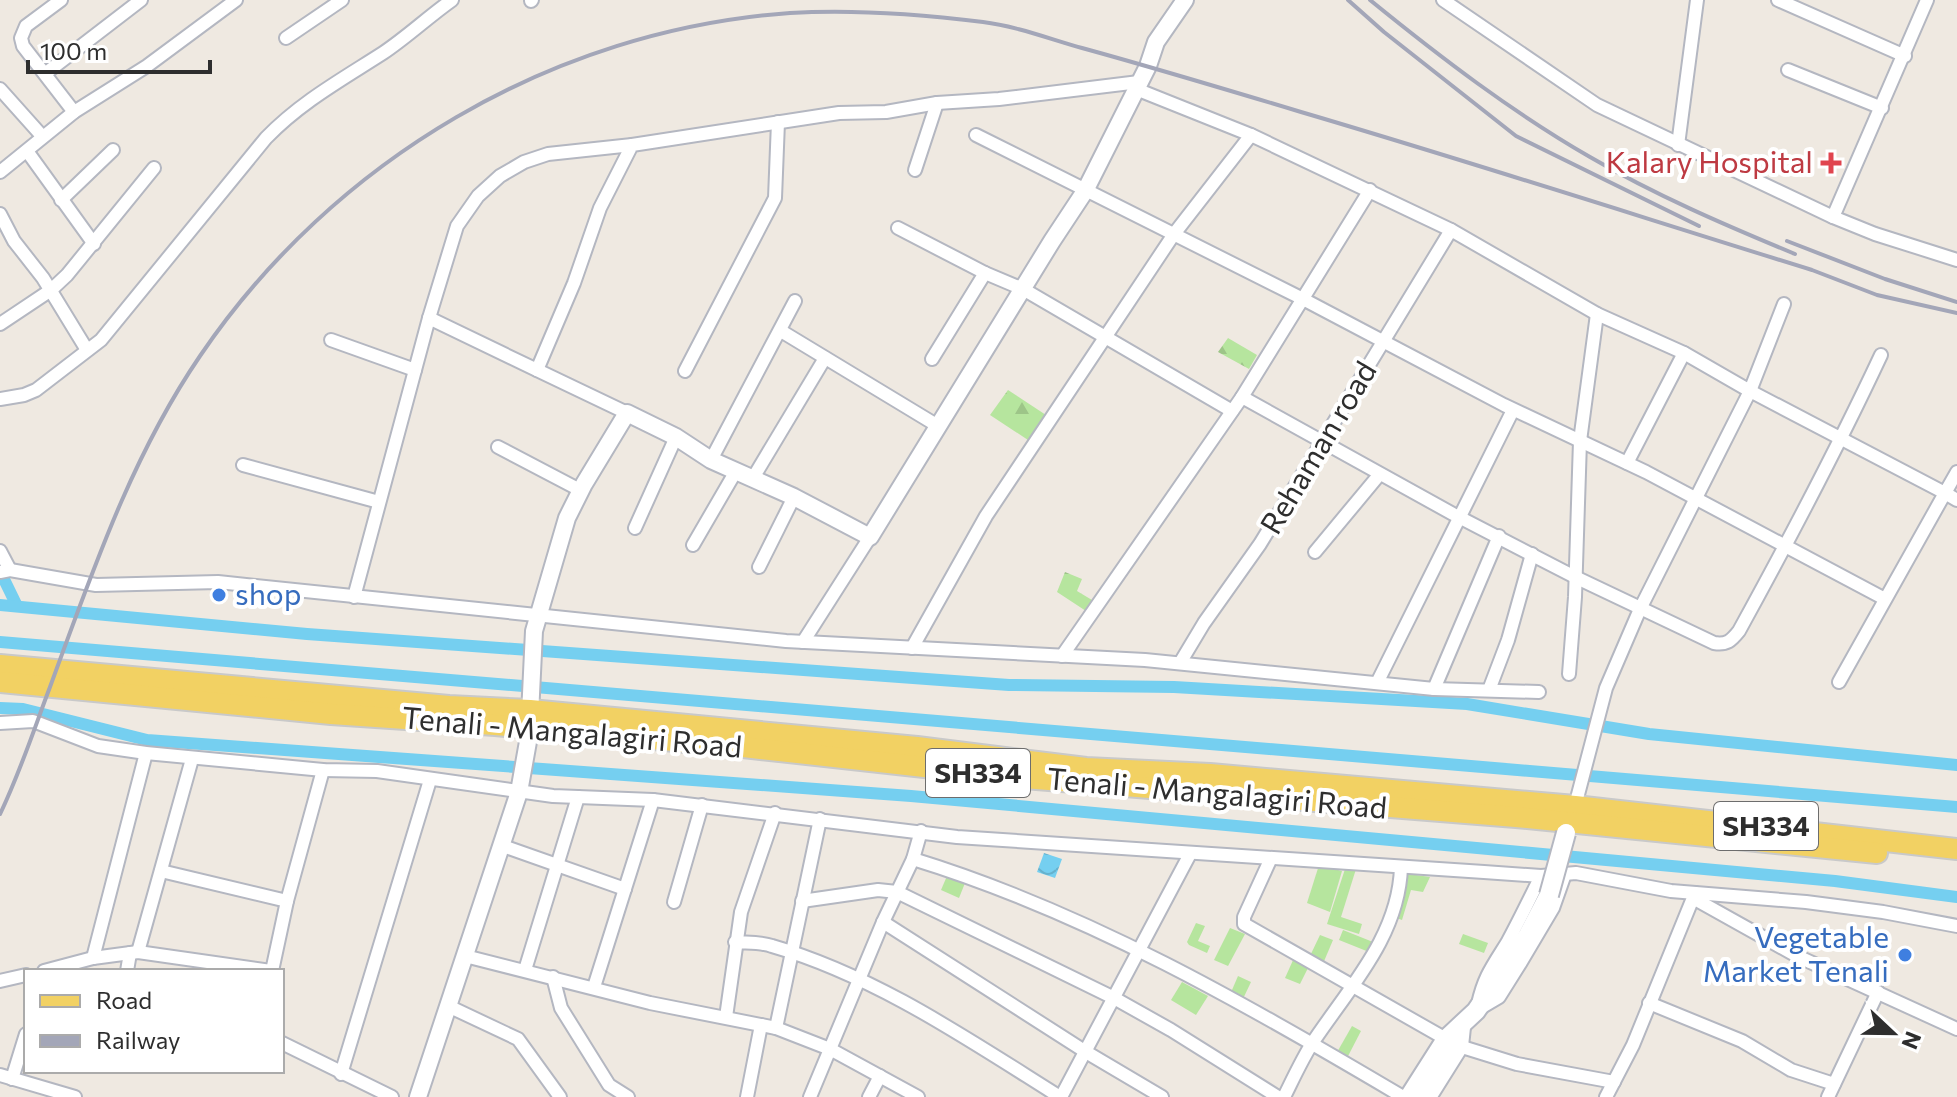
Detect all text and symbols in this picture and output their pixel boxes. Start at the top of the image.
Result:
scale bar [28,24,210,74]
text: 100 m [40,36,107,65]
place label: Kalary Hospital [1606,142,1813,179]
marker: Kalary Hospital [1820,152,1842,174]
street label: Rehaman road [1251,354,1383,540]
place label: shop [235,574,302,611]
marker: shop [210,586,228,604]
street label: Tenali - Mangalagiri Road [401,697,744,764]
road number: SH334 [926,749,1030,797]
street label: Tenali - Mangalagiri Road [1046,758,1389,825]
road number: SH334 [1714,802,1818,850]
place label: Vegetable Market Tenali [1703,917,1889,988]
marker: Vegetable Market Tenali [1896,946,1914,964]
legend [24,969,284,1073]
text: Road [96,985,152,1014]
north arrow [1853,993,1933,1073]
text: Railway [96,1025,181,1054]
text: N [1896,1028,1928,1053]

